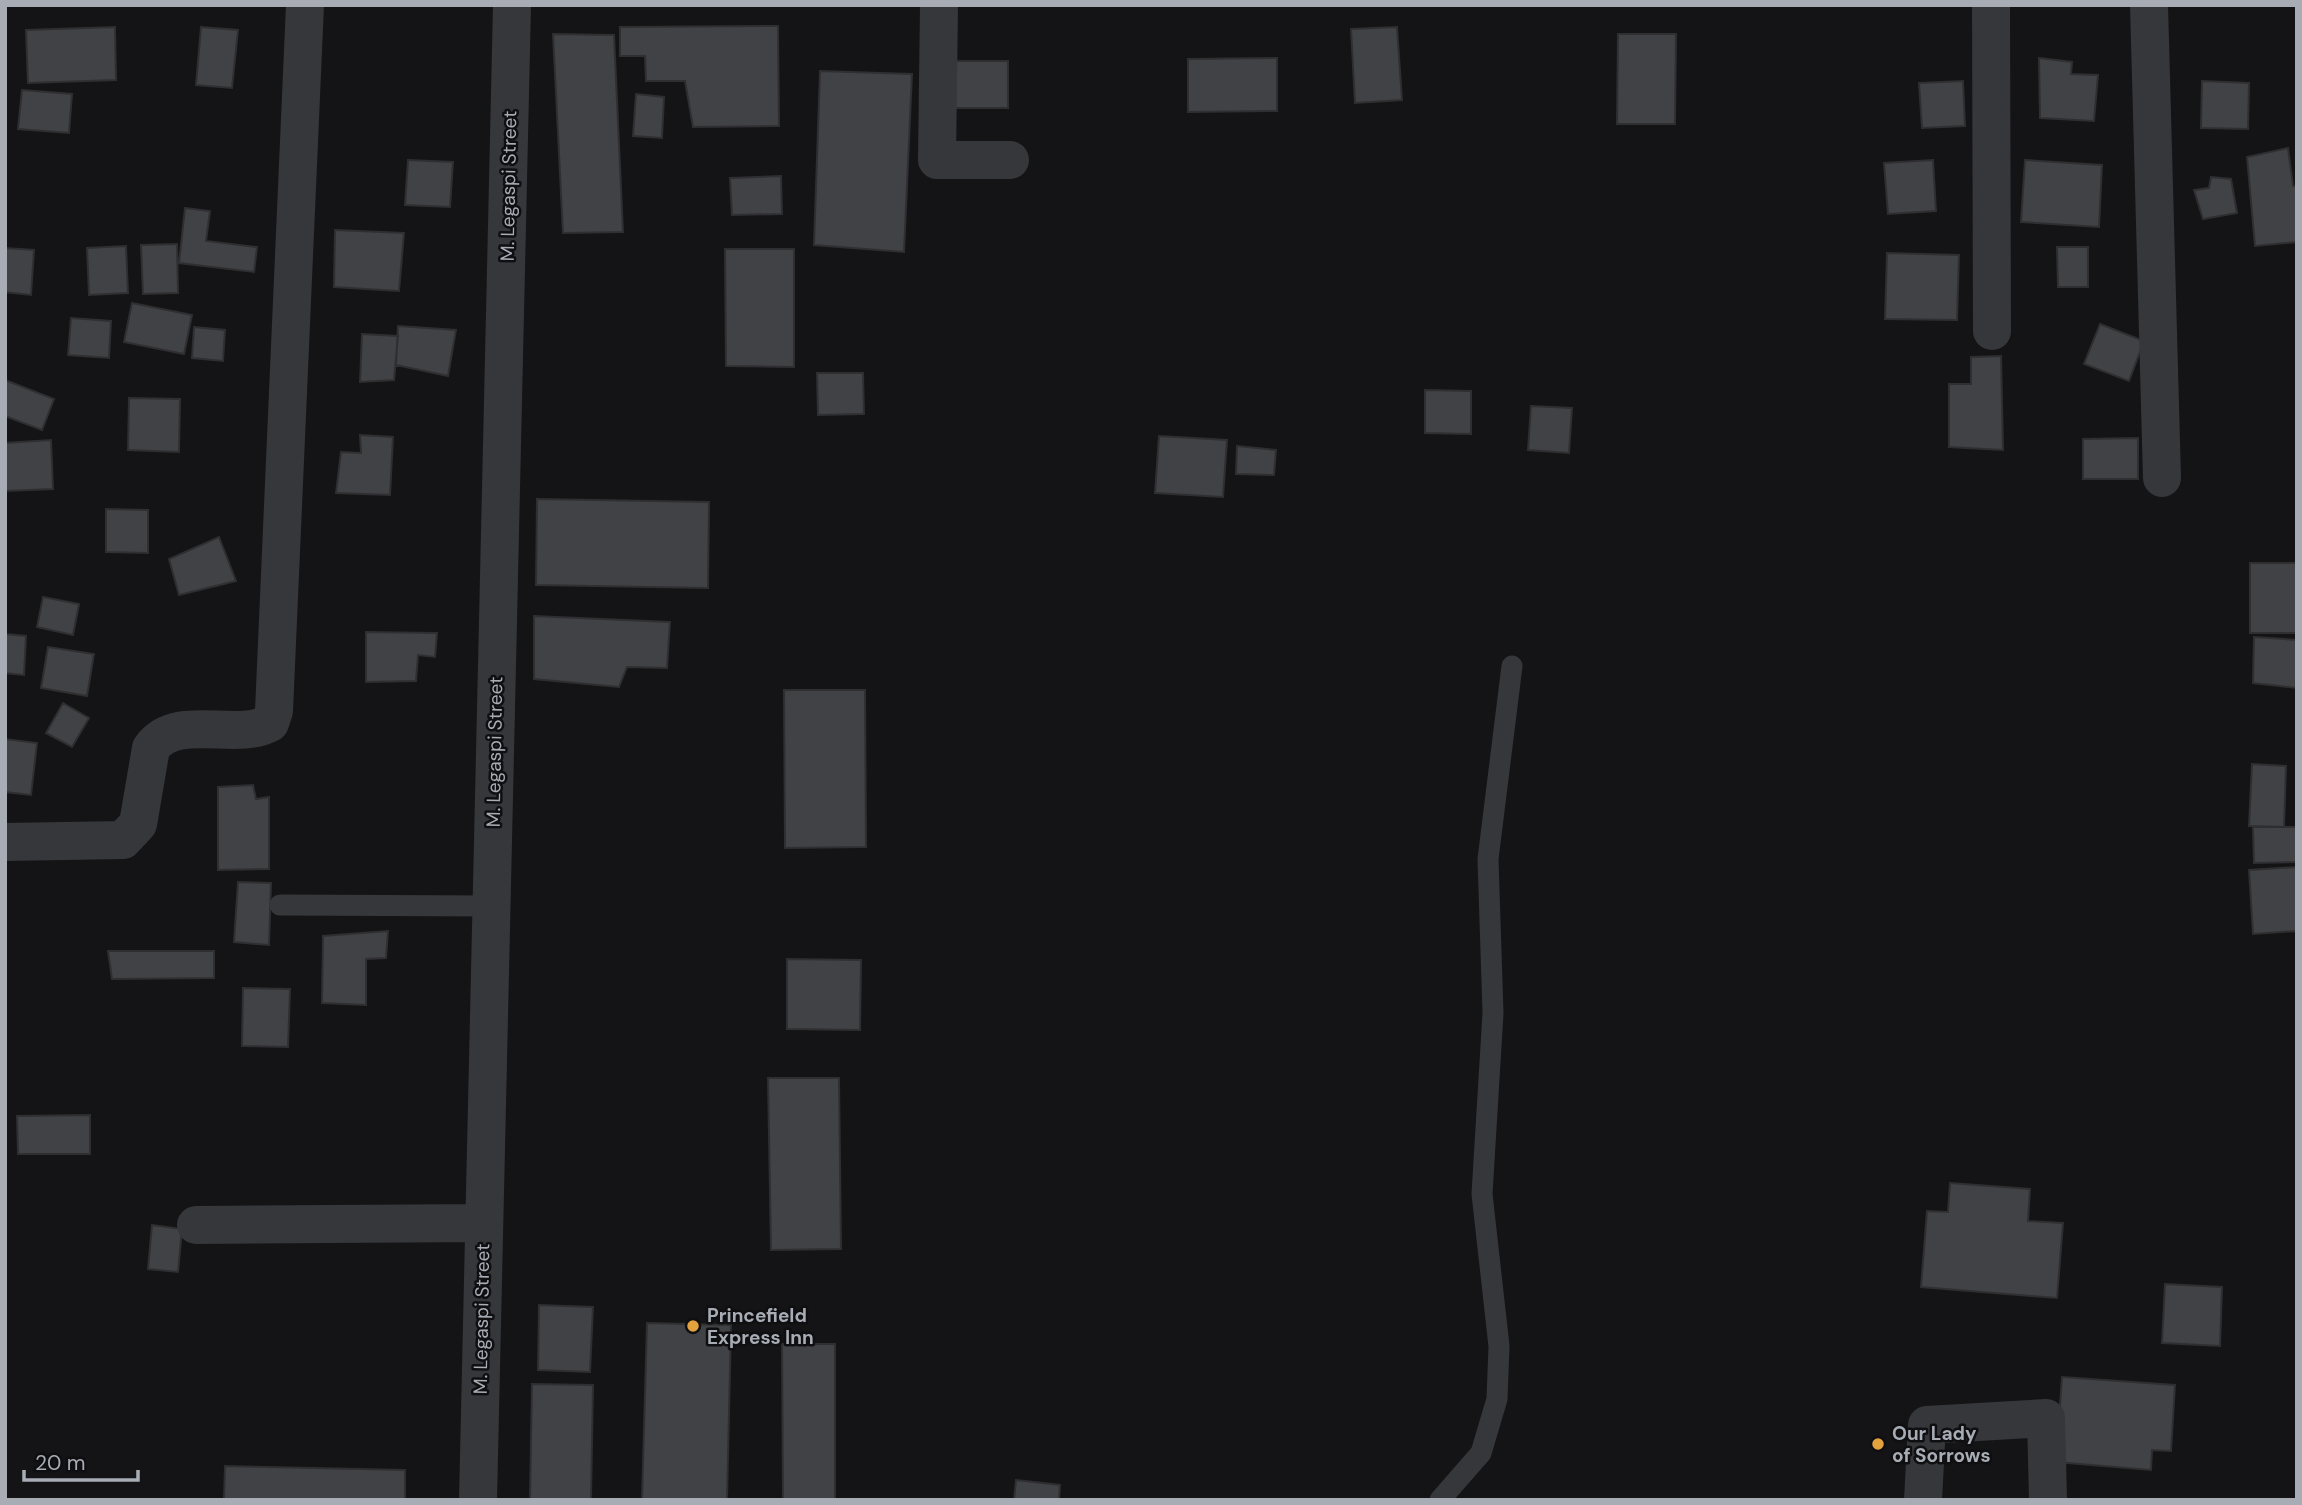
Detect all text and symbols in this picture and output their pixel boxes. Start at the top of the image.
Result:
street label: M. Legaspi Street [495,110,522,262]
street label: M. Legaspi Street [481,676,508,828]
street label: M. Legaspi Street [468,1243,495,1395]
place label: Princefield Express Inn [707,1303,814,1350]
marker: Princefield Express Inn [685,1318,701,1334]
place label: Our Lady of Sorrows [1892,1421,1991,1468]
marker: Our Lady of Sorrows [1870,1436,1886,1452]
scale bar [24,1438,138,1482]
text: 20 m [35,1449,86,1477]

